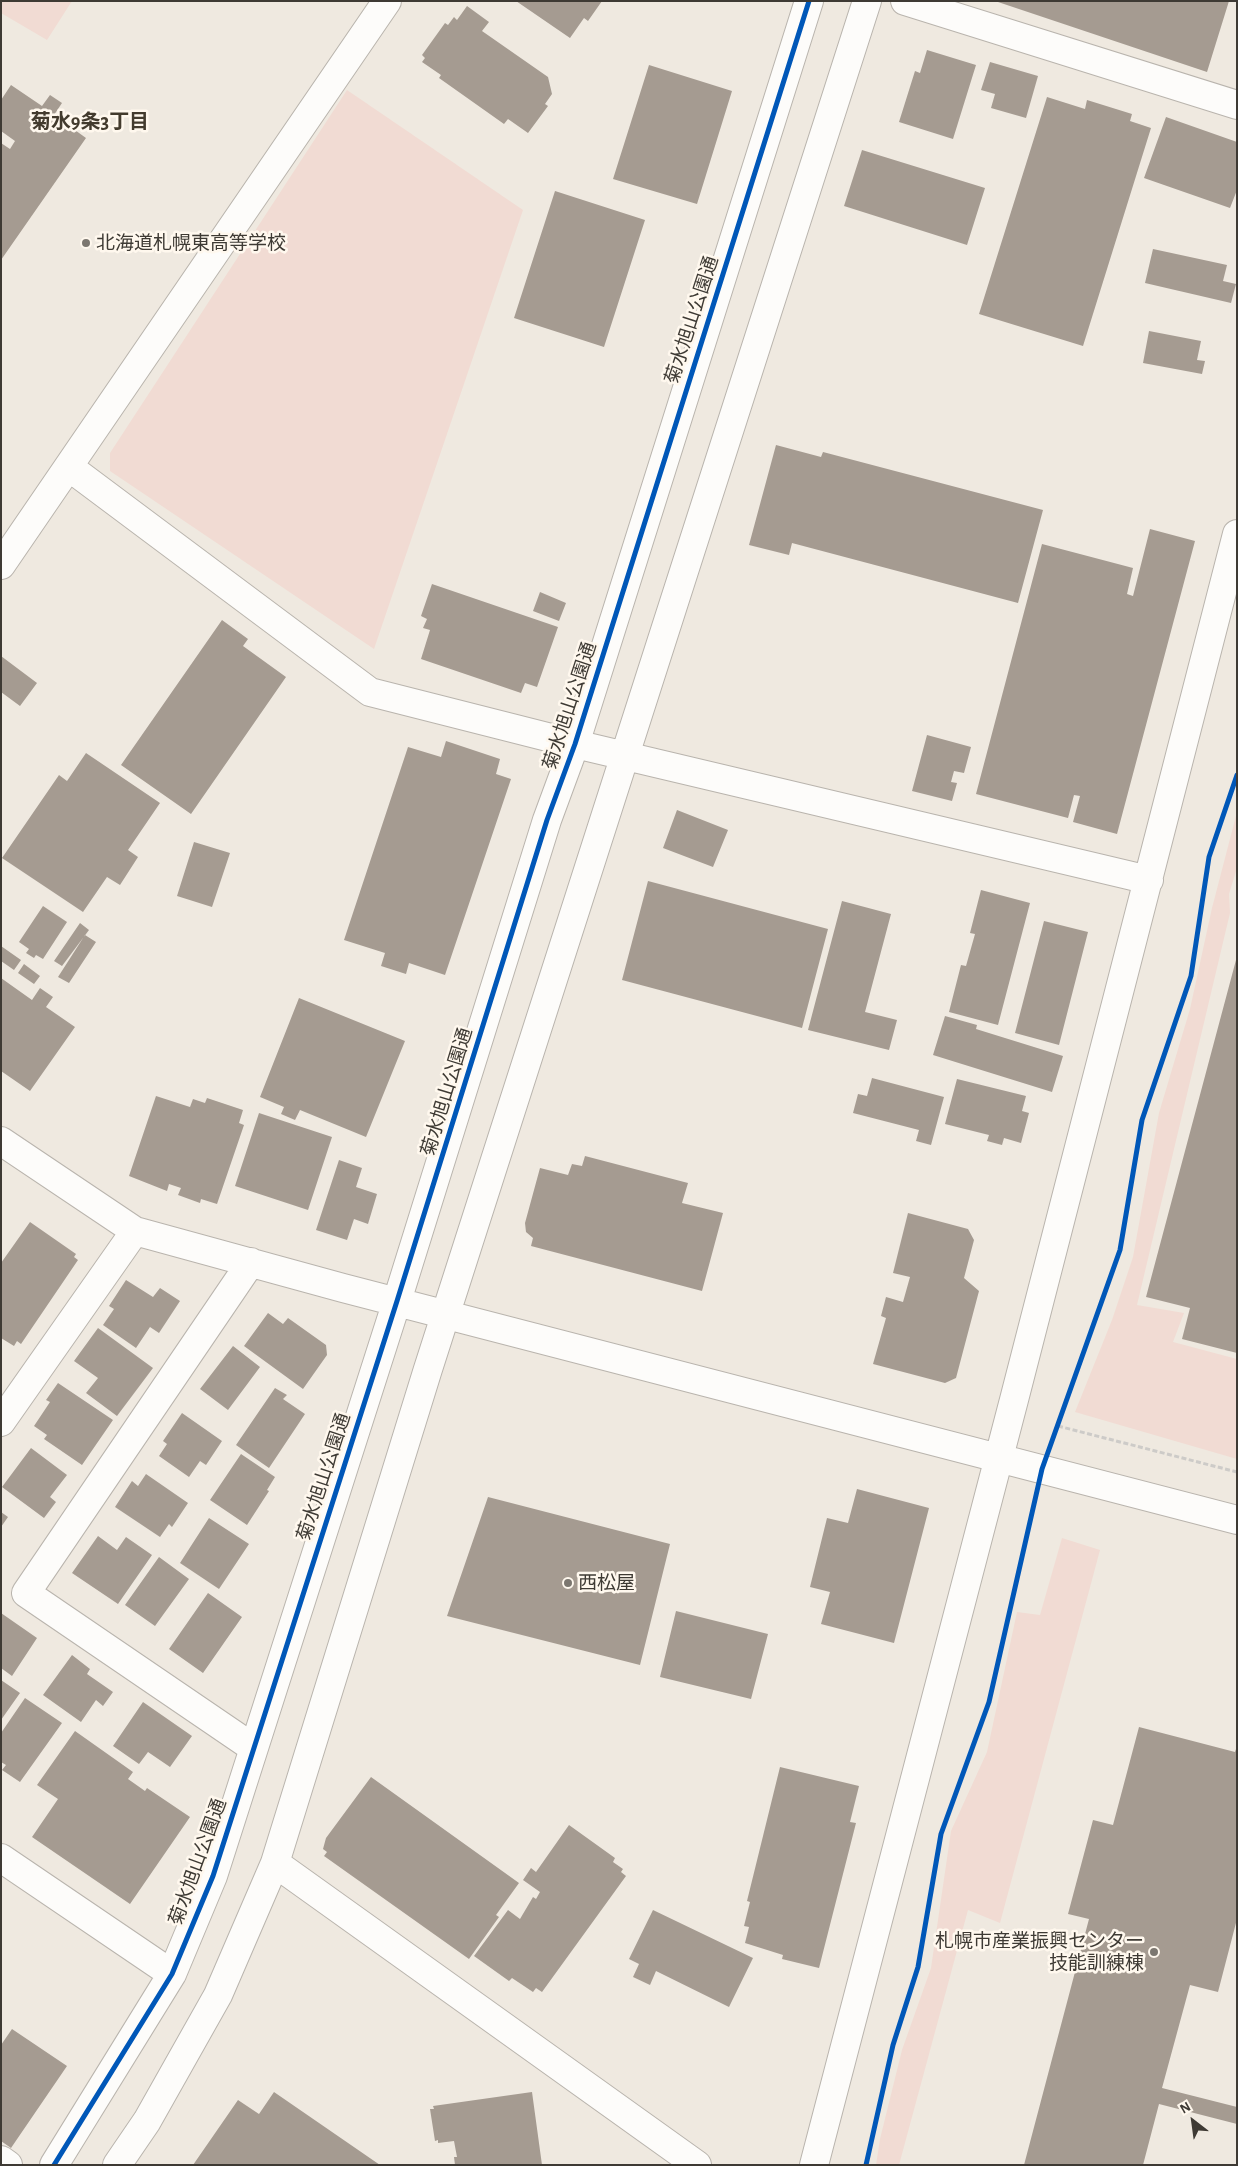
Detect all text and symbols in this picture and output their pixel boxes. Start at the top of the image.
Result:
district label: 菊水9条3丁目 [31,110,149,134]
place label: 北海道札幌東高等学校 [96,232,286,254]
marker: 北海道札幌東高等学校 [80,237,92,249]
street label: 菊水旭山公園通 [661,253,723,387]
street label: 菊水旭山公園通 [539,639,601,773]
street label: 菊水旭山公園通 [417,1025,477,1159]
street label: 菊水旭山公園通 [293,1410,355,1544]
place label: 西松屋 [578,1572,635,1594]
marker: 西松屋 [562,1577,574,1589]
street label: 菊水旭山公園通 [165,1796,231,1928]
place label: 札幌市産業振興センター 技能訓練棟 [935,1930,1144,1974]
marker: 札幌市産業振興センター 技能訓練棟 [1148,1946,1160,1958]
north arrow [1168,2096,1218,2146]
text: N [1178,2100,1193,2117]

